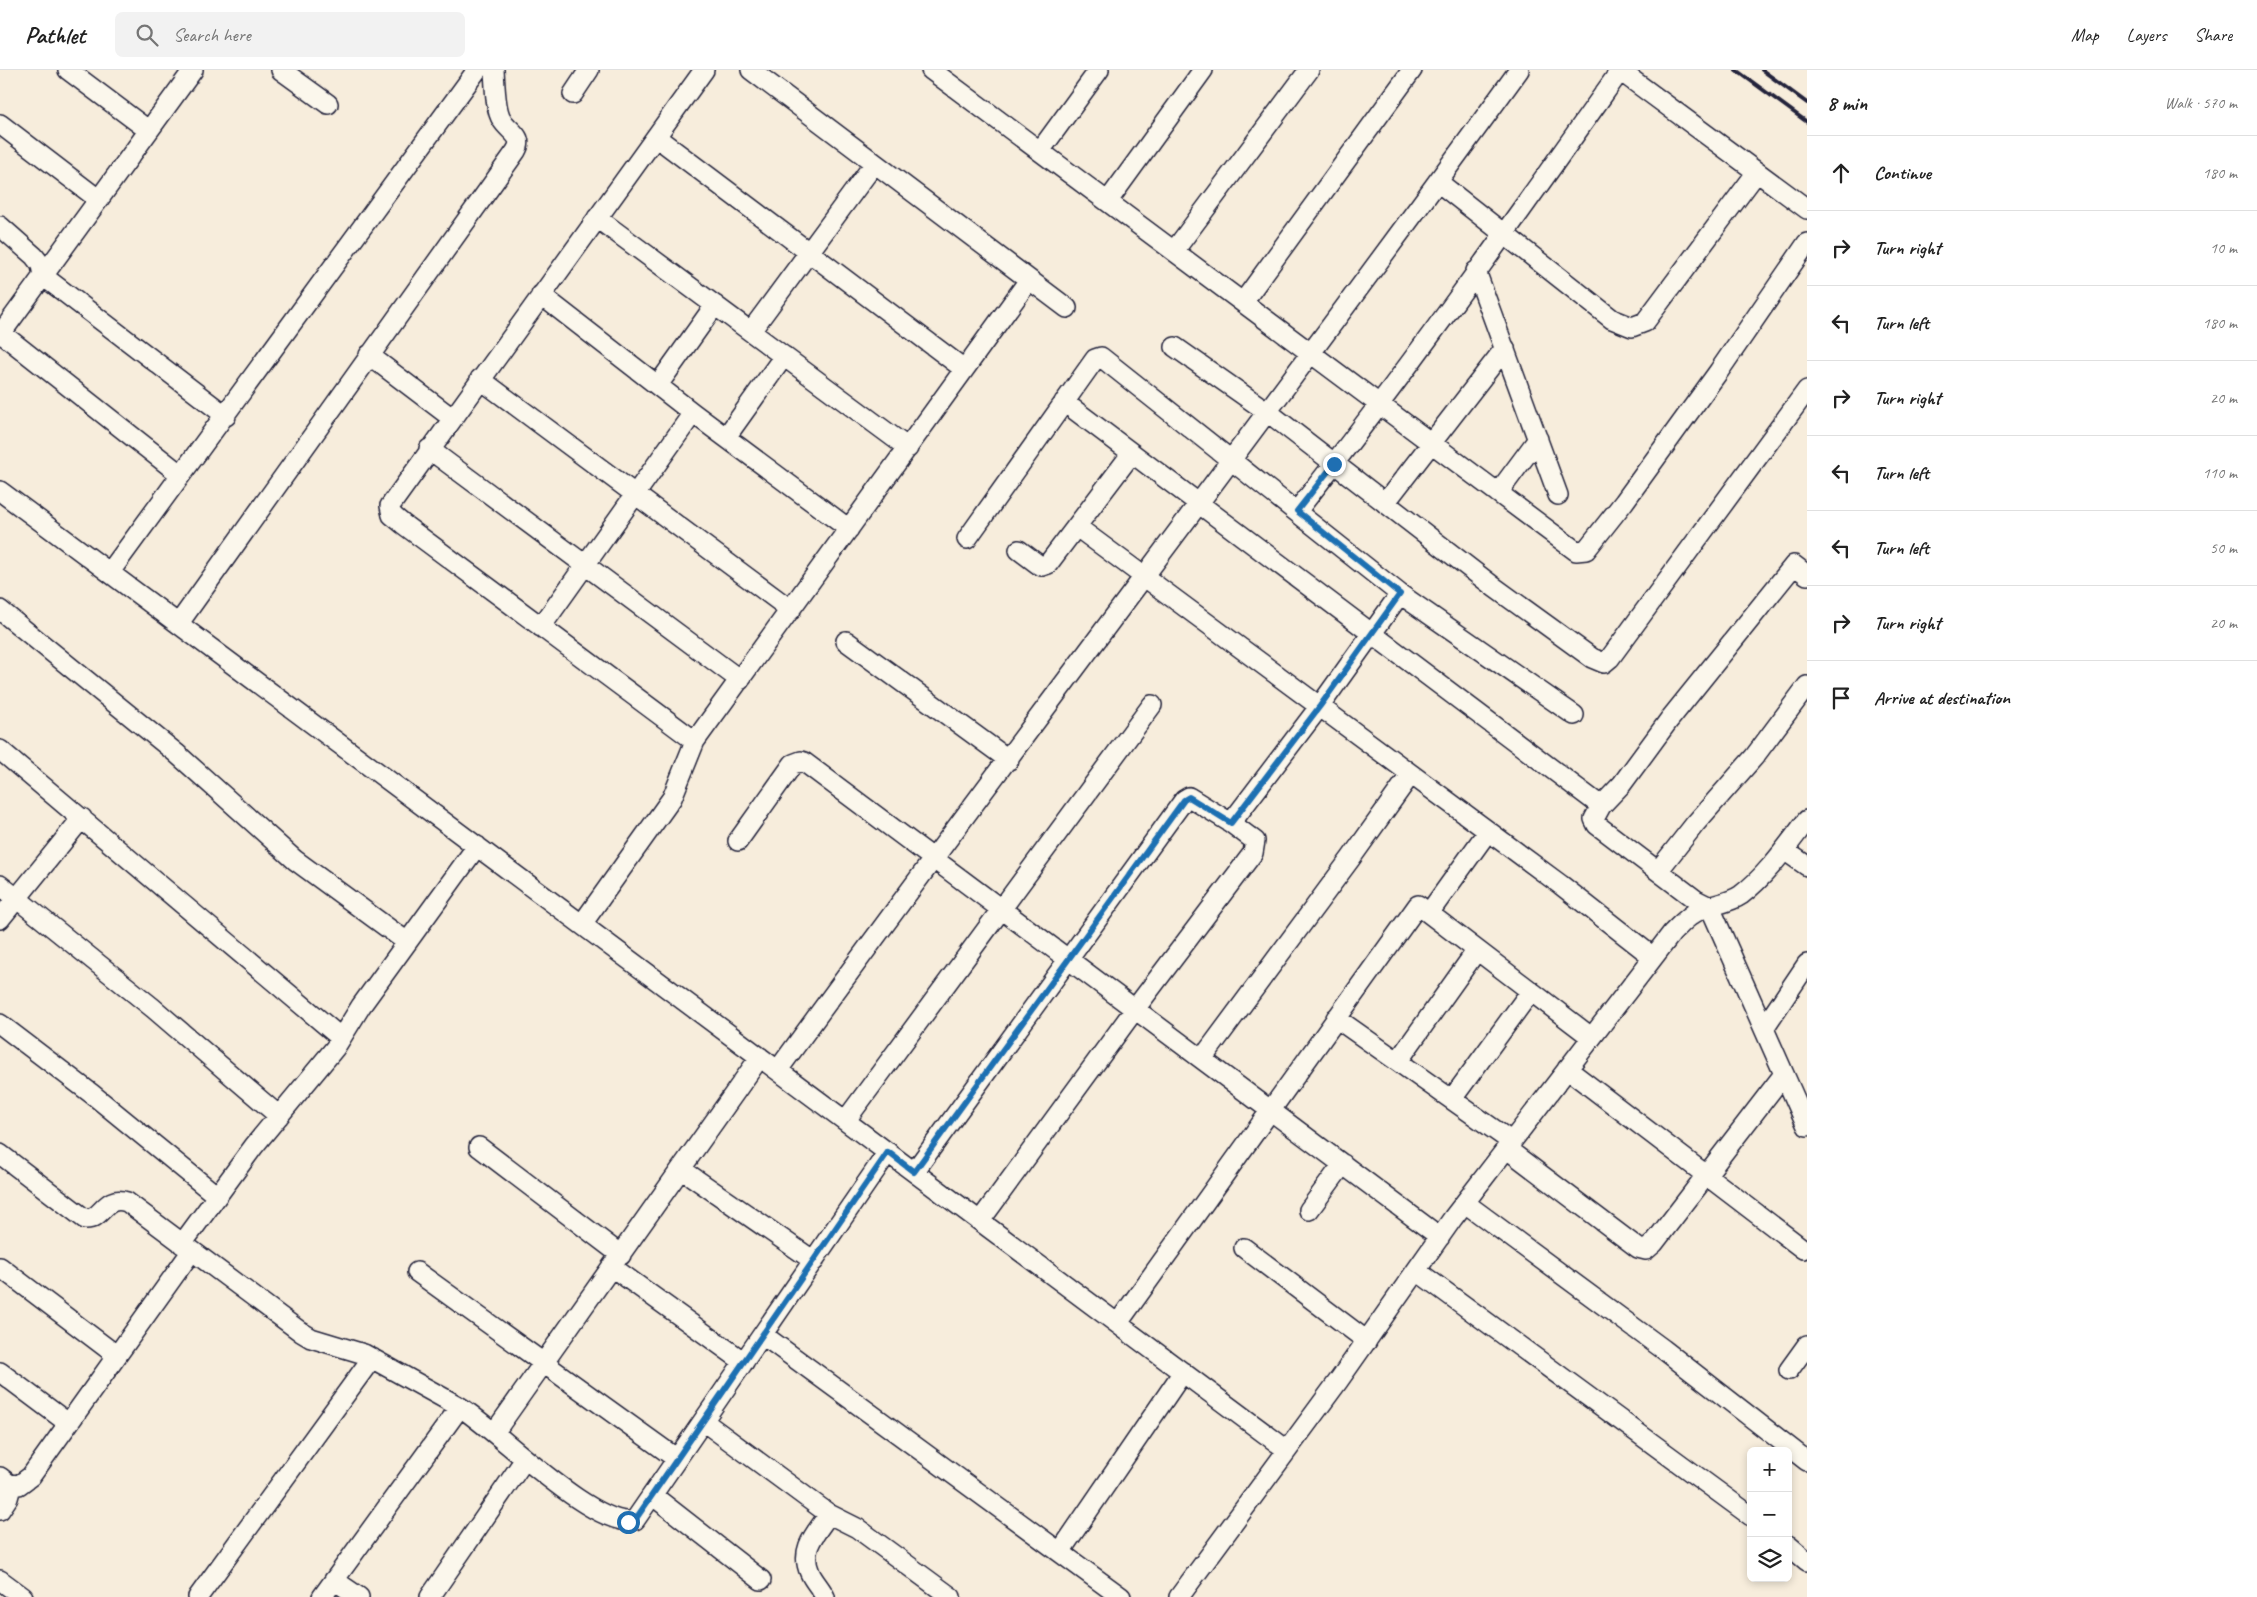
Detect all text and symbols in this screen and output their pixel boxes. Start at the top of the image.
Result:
search box [115,12,465,57]
text: Pathlet [25,20,85,50]
icon: search [133,21,161,49]
text: Search here [173,23,251,47]
text: Map [2071,24,2099,46]
text: Layers [2127,24,2166,46]
text: Share [2194,24,2232,46]
text: 8 min [1827,90,1867,116]
text: Walk · 570 m [2165,93,2237,113]
icon: ahead [1827,159,1855,187]
text: Continue [1874,161,1931,185]
text: 180 m [2203,163,2237,183]
icon: right [1827,234,1855,262]
text: Turn right [1874,236,1941,260]
text: 10 m [2210,238,2237,258]
icon: left [1827,309,1855,337]
text: Turn left [1874,311,1929,335]
text: 180 m [2203,313,2237,333]
icon: right [1827,384,1855,412]
text: Turn right [1874,386,1941,410]
text: 20 m [2210,388,2237,408]
route end [1323,453,1346,476]
icon: left [1827,459,1855,487]
text: Turn left [1874,461,1929,485]
text: 110 m [2203,463,2237,483]
icon: left [1827,534,1855,562]
text: Turn left [1874,536,1929,560]
text: 50 m [2210,538,2237,558]
icon: right [1827,609,1855,637]
text: Turn right [1874,611,1941,635]
text: 20 m [2210,613,2237,633]
icon: arrive [1827,684,1855,712]
text: Arrive at destination [1874,686,2010,710]
map controls [1747,1447,1792,1582]
button: + [1747,1447,1792,1492]
button: − [1747,1492,1792,1537]
route start [617,1511,640,1534]
button: layers [1747,1537,1792,1582]

